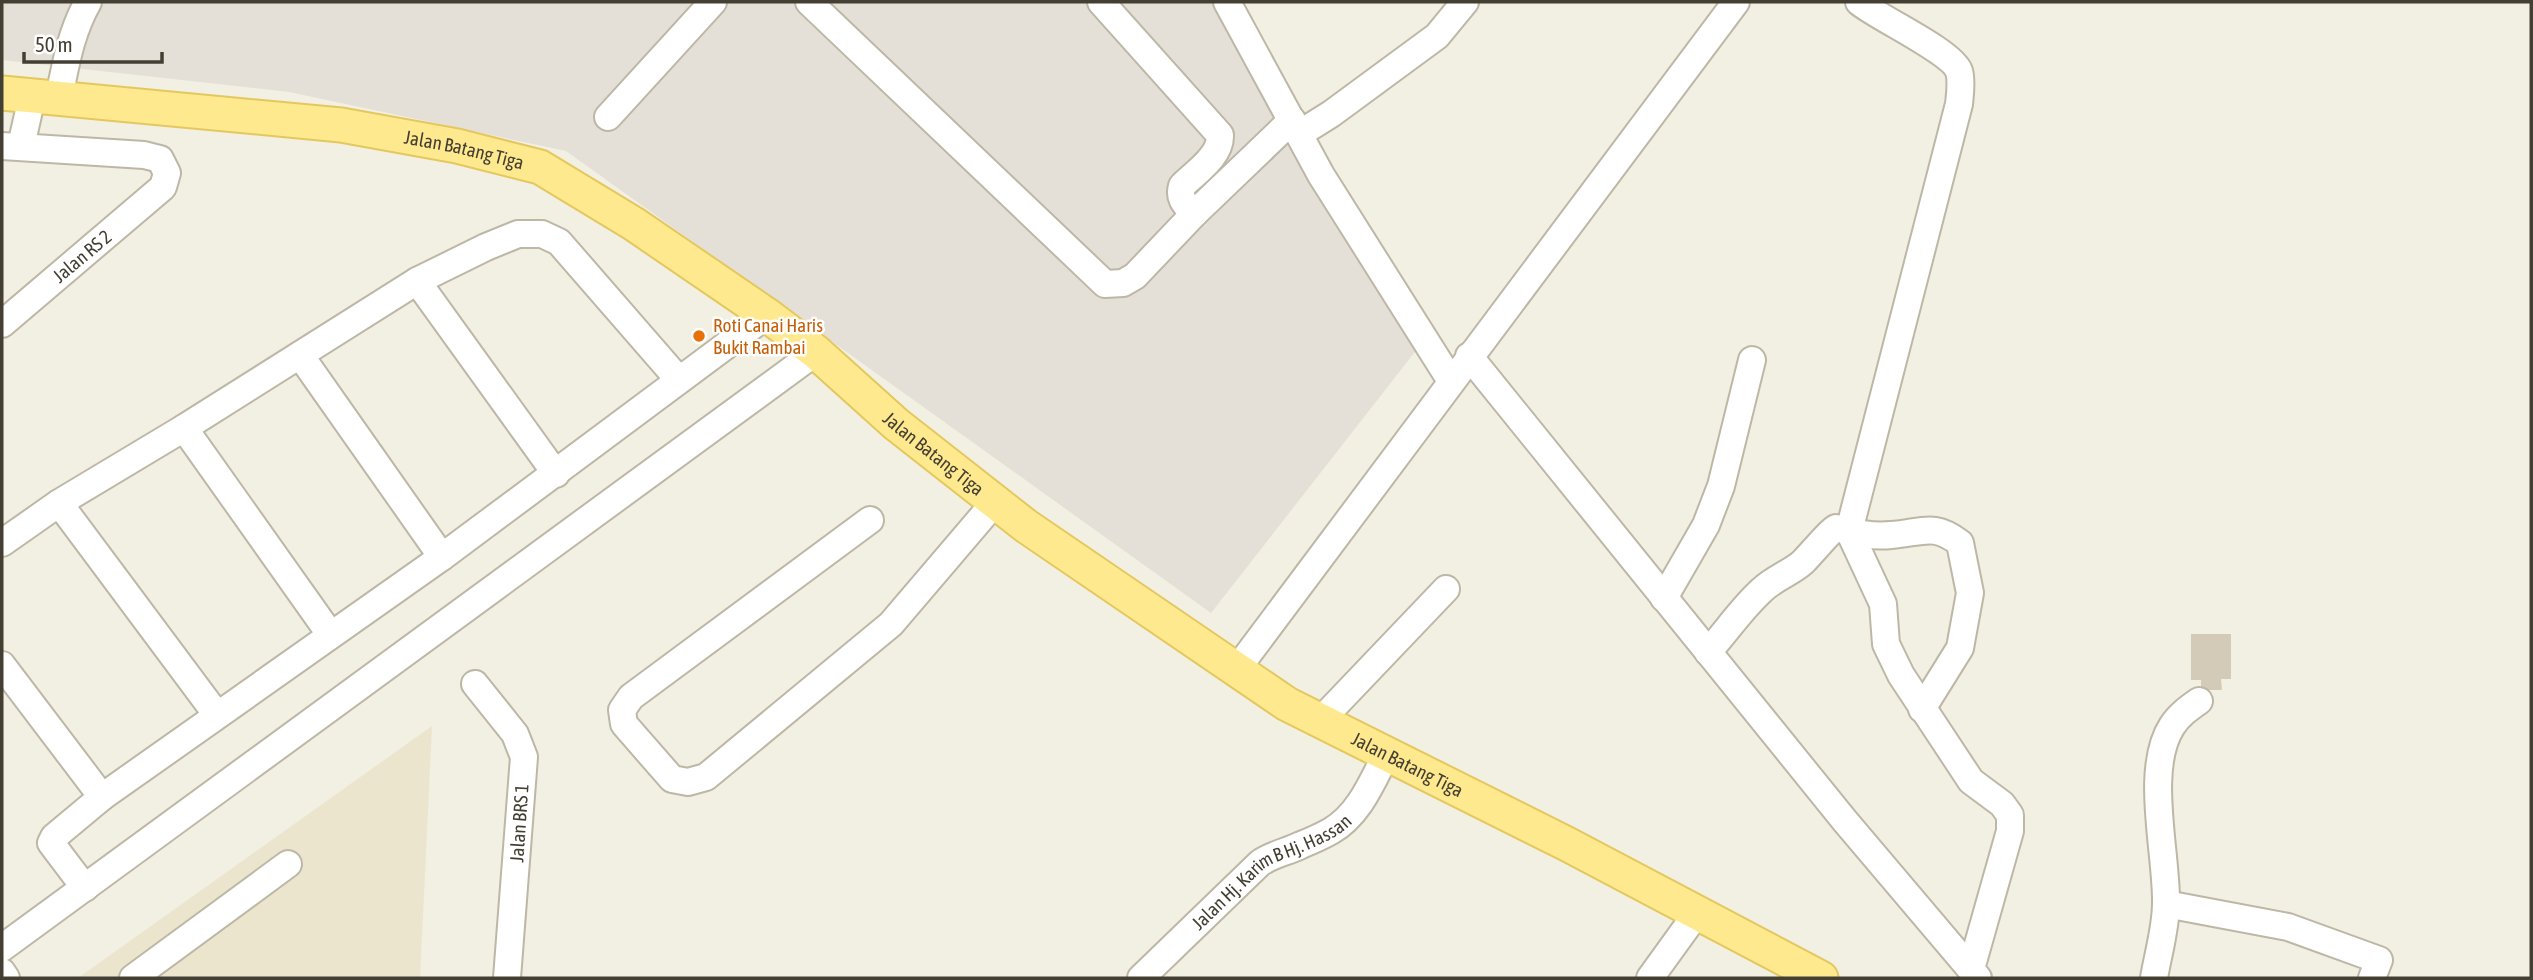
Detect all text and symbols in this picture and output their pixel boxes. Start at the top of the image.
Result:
scale bar [24,21,163,65]
text: 50 m [35,32,73,56]
street label: Jalan Batang Tiga [403,126,526,173]
street label: Jalan RS 2 [48,225,116,287]
place label: Roti Canai Haris Bukit Rambai [713,314,823,358]
marker: Roti Canai Haris Bukit Rambai [691,328,707,344]
street label: Jalan Batang Tiga [879,407,988,500]
street label: Jalan Batang Tiga [1348,727,1467,801]
street label: Jalan BRS 1 [505,783,533,863]
street label: Jalan Hj. Karim B Hj. Hassan [1187,810,1356,934]

